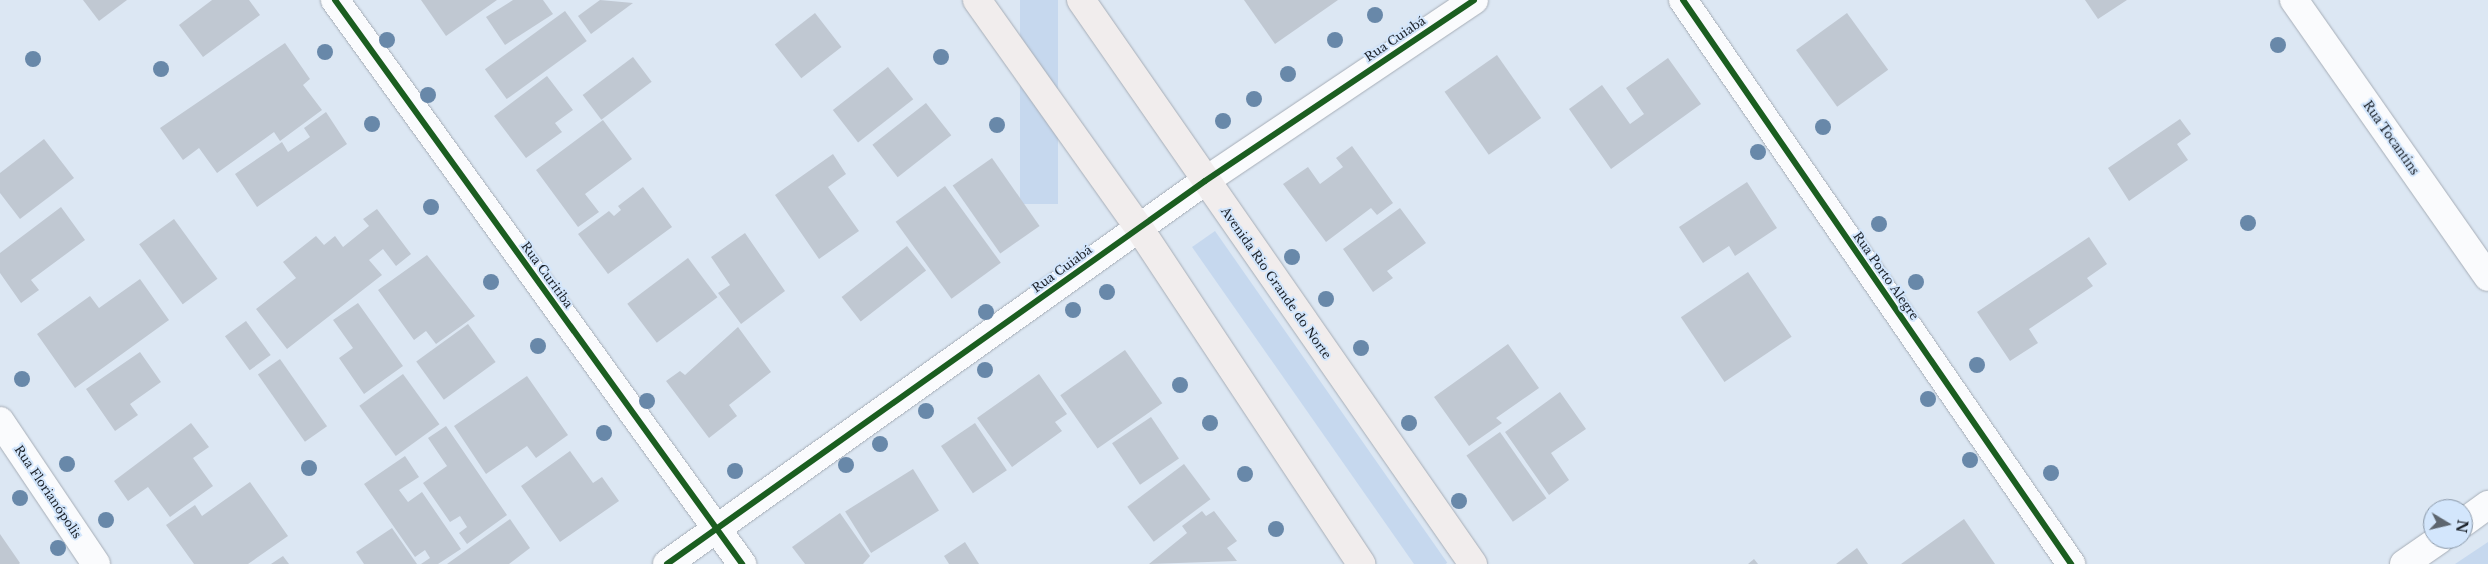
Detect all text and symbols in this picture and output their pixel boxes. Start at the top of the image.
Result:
street label: Rua Cuiabá [1362,13,1428,65]
street label: Rua Tocantins [2360,98,2422,178]
street label: Avenida Rio Grande do Norte [1218,204,1334,362]
street label: Rua Porto Alegre [1850,229,1922,323]
street label: Rua Curitiba [518,239,576,311]
street label: Rua Cuiabá [1029,242,1095,296]
street label: Rua Florianópolis [11,443,85,541]
north arrow [2423,499,2473,549]
text: N [2452,518,2472,534]

